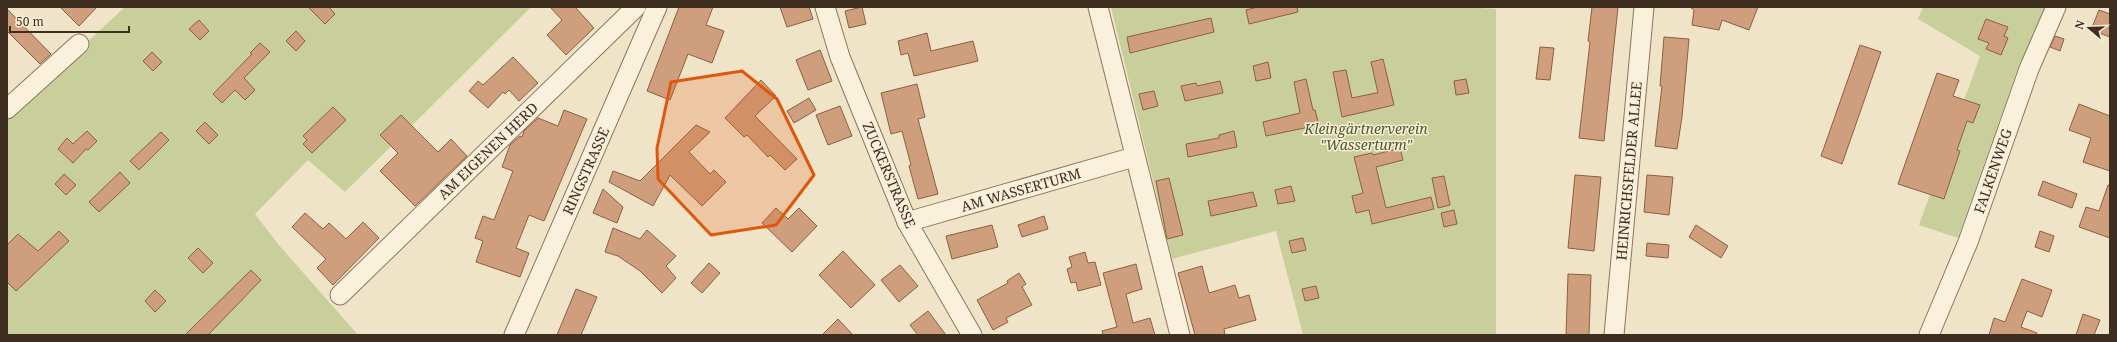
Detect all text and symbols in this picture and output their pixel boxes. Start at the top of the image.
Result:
scale bar [10,8,129,34]
north arrow [2069,8,2109,48]
text: 50 m [16,13,44,30]
text: N [2071,18,2088,31]
street label: HEINRICHSFELDER ALLEE [1611,80,1646,261]
street label: AM EIGENEN HERD [434,98,542,203]
street label: ZUCKERSTRASSE [859,119,920,231]
park label: Kleingärtnerverein "Wasserturm" [1303,119,1428,154]
street label: RINGSTRASSE [558,124,613,218]
street label: FALKENWEG [1969,126,2016,216]
street label: AM WASSERTURM [959,163,1083,216]

